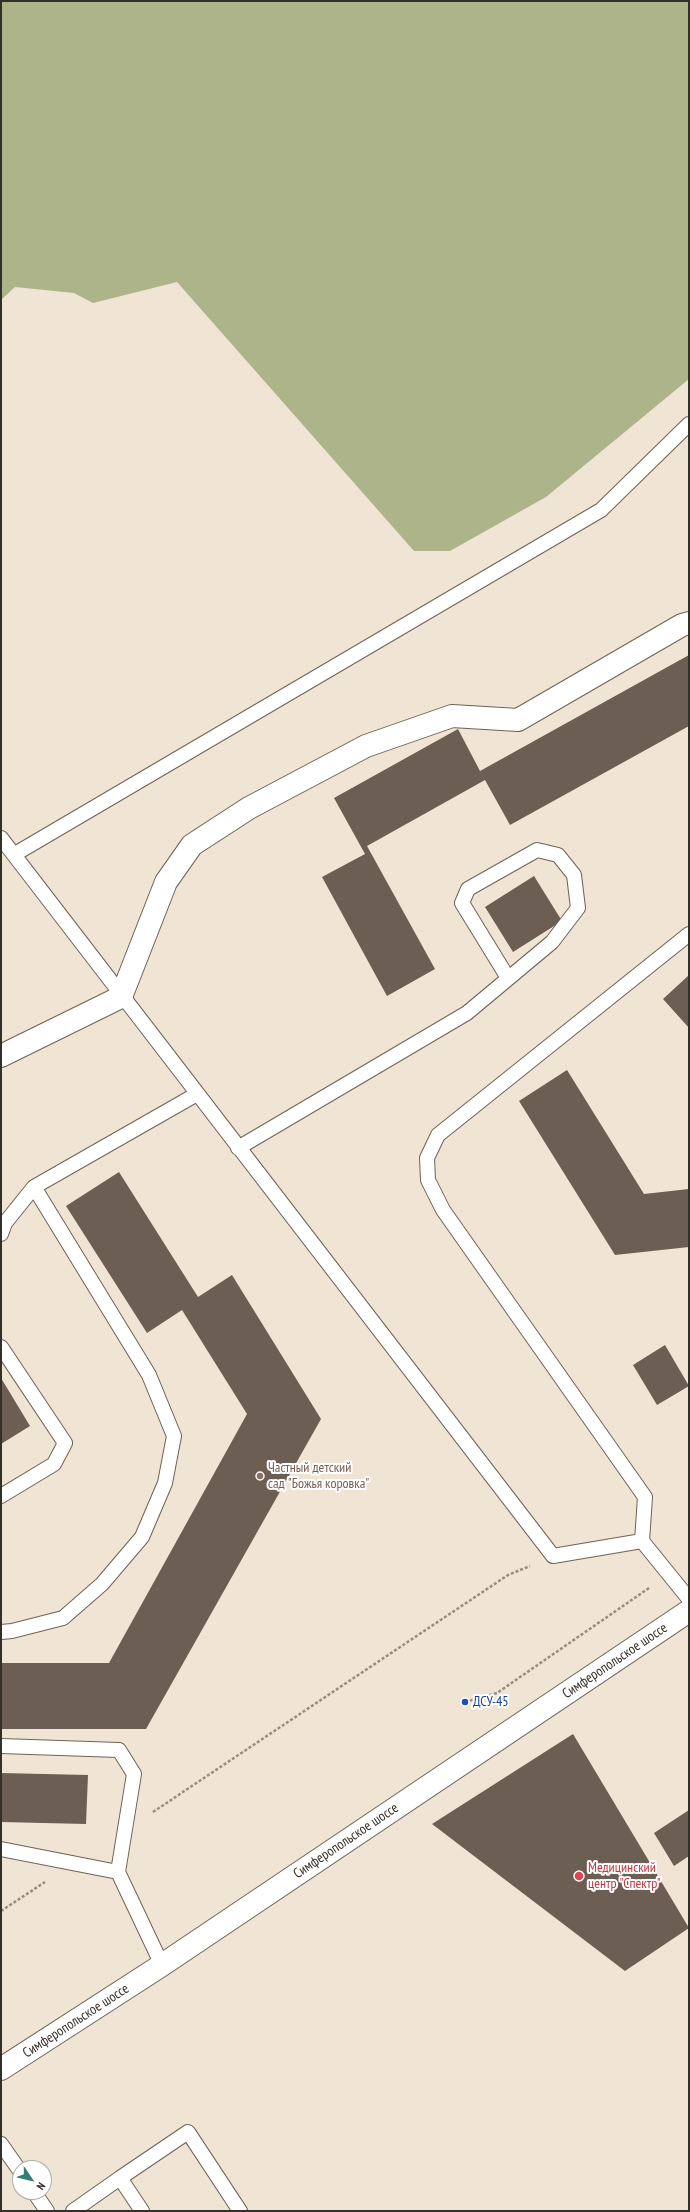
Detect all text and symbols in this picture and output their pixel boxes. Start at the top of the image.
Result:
place label: Частный детский сад "Божья коровка" [268,1460,369,1492]
marker: Частный детский сад "Божья коровка" [255,1471,265,1481]
street label: Симферопольское шоссе [559,1620,671,1702]
place label: ДСУ-45 [473,1694,509,1710]
marker: ДСУ-45 [460,1697,470,1707]
street label: Симферопольское шоссе [290,1800,402,1882]
place label: Медицинский центр "Спектр" [588,1860,661,1892]
marker: Медицинский центр "Спектр" [573,1870,585,1882]
street label: Симферопольское шоссе [20,1980,132,2062]
north arrow [12,2160,52,2200]
text: N [34,2180,48,2193]

